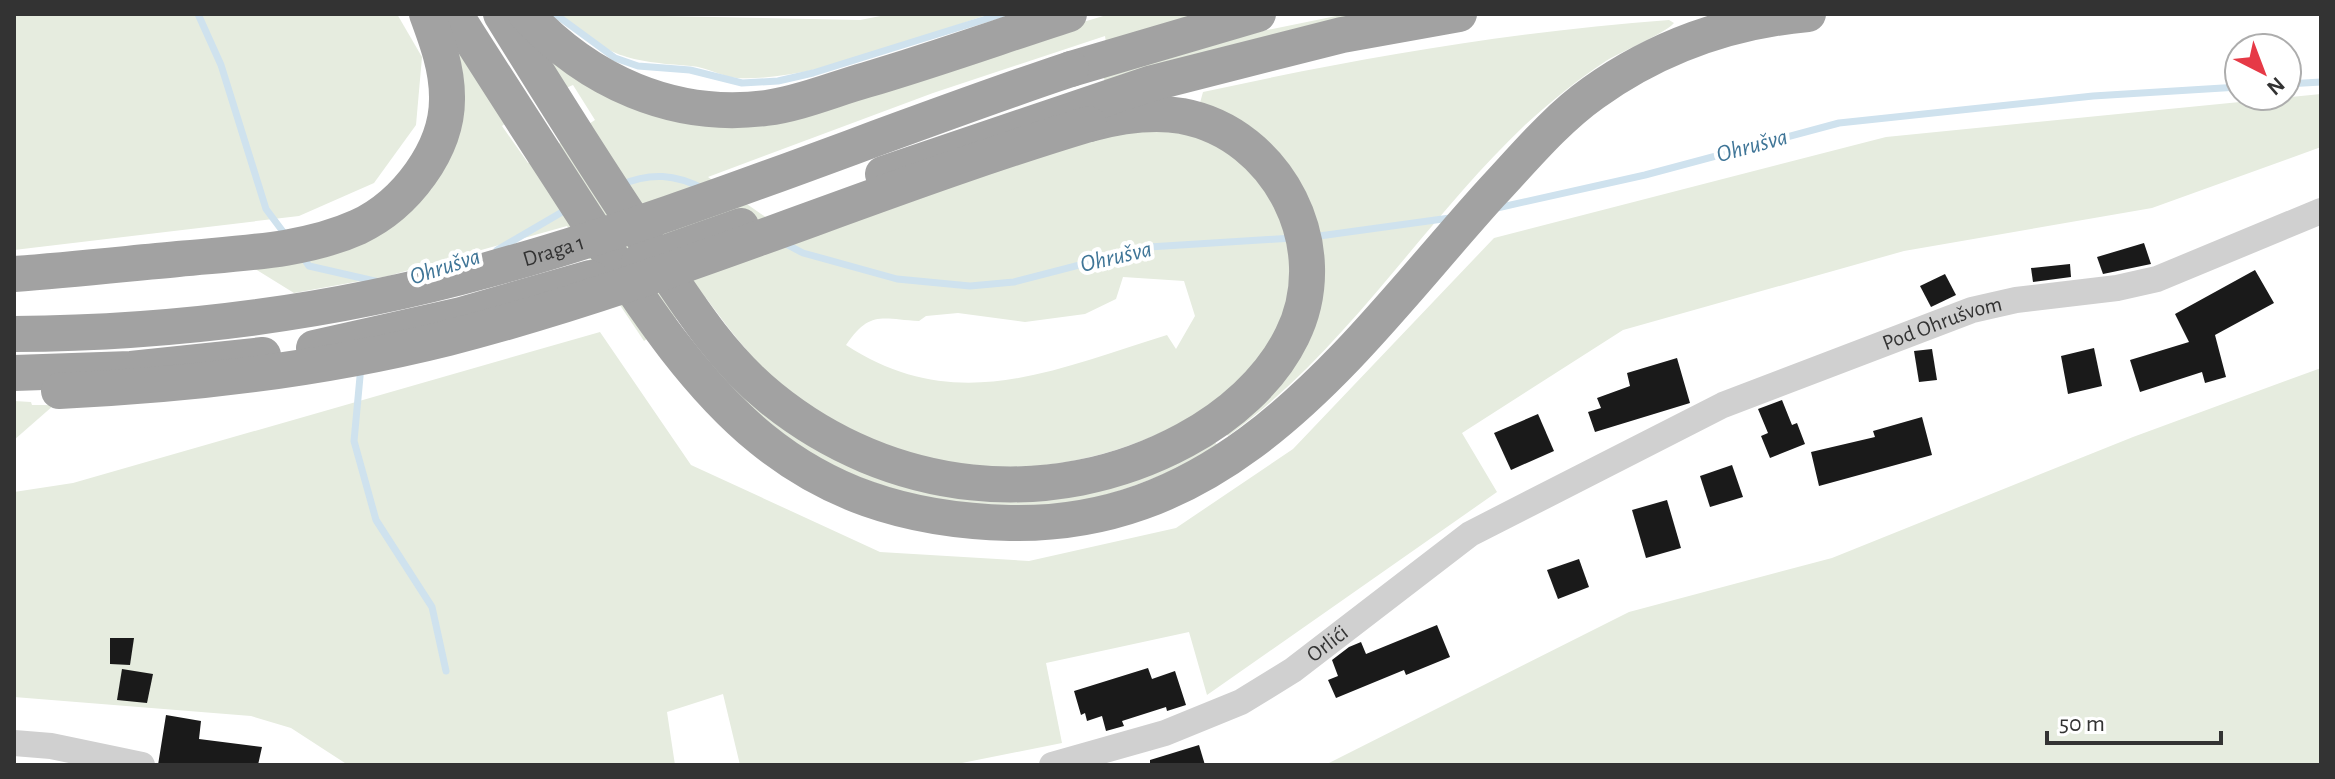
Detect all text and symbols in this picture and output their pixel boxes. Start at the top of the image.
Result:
north arrow [2223,32,2303,112]
text: N [2263,73,2289,99]
water label: Ohrušva [1714,125,1790,167]
street label: Draga 1 [520,231,587,270]
water label: Ohrušva [1078,237,1154,277]
water label: Ohrušva [407,244,483,290]
street label: Pod Ohrušvom [1879,293,2004,354]
street label: Orlići [1303,621,1352,666]
scale bar [2047,695,2221,745]
text: 50 m [2059,712,2105,736]

